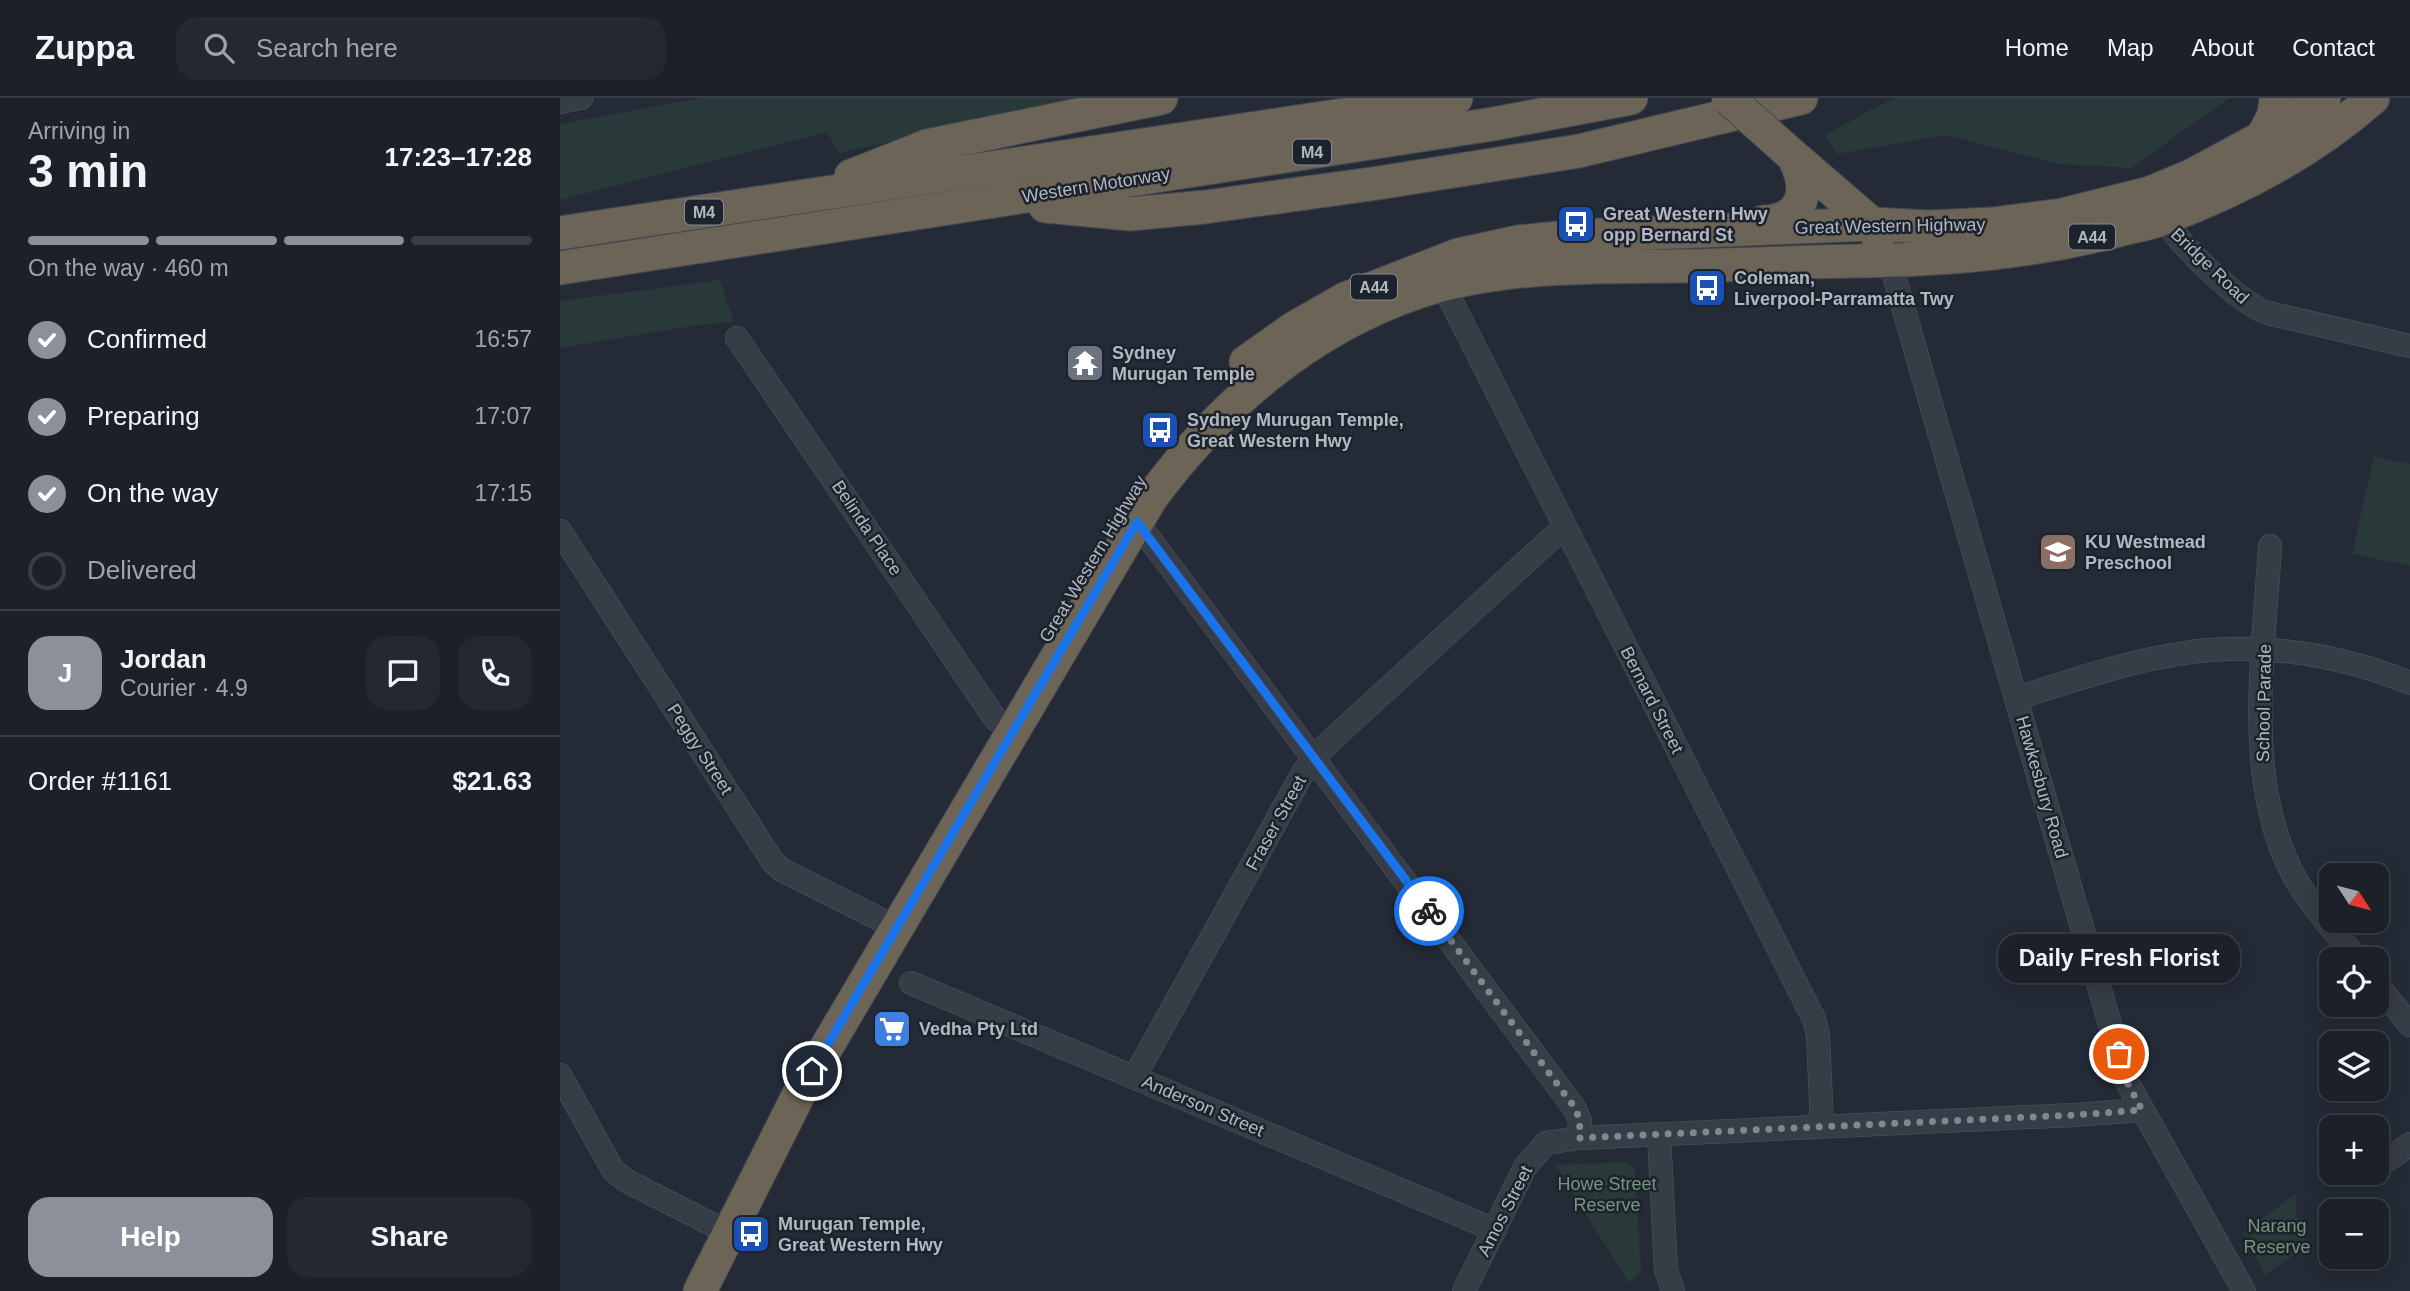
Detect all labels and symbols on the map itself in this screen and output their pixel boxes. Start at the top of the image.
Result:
road number: M4 [1293,140,1331,164]
street label: Western Motorway [1020,163,1172,207]
road number: M4 [685,200,723,224]
bus stop icon: Great Western Hwy opp Bernard St [1555,203,1597,245]
place label: Great Western Hwy opp Bernard St [1603,204,1768,245]
street label: Great Western Highway [1794,214,1986,238]
street label: Bridge Road [2167,224,2253,308]
road number: A44 [2069,225,2115,250]
bus stop icon: Coleman, Liverpool-Parramatta Twy [1686,267,1728,309]
place label: Coleman, Liverpool-Parramatta Twy [1734,268,1954,309]
road number: A44 [1351,274,1397,300]
temple icon: Sydney Murugan Temple [1064,342,1106,384]
place label: Sydney Murugan Temple [1112,343,1255,384]
bus stop icon: Sydney Murugan Temple, Great Western Hwy [1139,409,1181,451]
place label: Sydney Murugan Temple, Great Western Hwy [1187,410,1404,451]
street label: Great Western Highway [1035,472,1151,646]
street label: Belinda Place [828,477,906,579]
school or university icon: KU Westmead Preschool [2037,531,2079,573]
place label: KU Westmead Preschool [2085,532,2206,573]
street label: Bernard Street [1617,643,1687,757]
street label: School Parade [2253,644,2275,762]
street label: Peggy Street [663,700,737,798]
street label: Hawkesbury Road [2012,714,2072,860]
street label: Fraser Street [1242,772,1310,874]
north arrow [2319,863,2389,933]
courier [1394,876,1464,946]
callout: Daily Fresh Florist [1998,935,2240,984]
supermarket icon: Vedha Pty Ltd [871,1008,913,1050]
place label: Vedha Pty Ltd [919,1019,1038,1039]
pin [2089,1024,2149,1084]
pin [782,1041,842,1101]
street label: Anderson Street [1139,1071,1267,1141]
street label: Amos Street [1474,1162,1536,1260]
park label: Howe Street Reserve [1557,1174,1657,1215]
bus stop icon: Murugan Temple, Great Western Hwy [730,1213,772,1255]
place label: Murugan Temple, Great Western Hwy [778,1214,943,1255]
park label: Narang Reserve [2243,1216,2311,1257]

